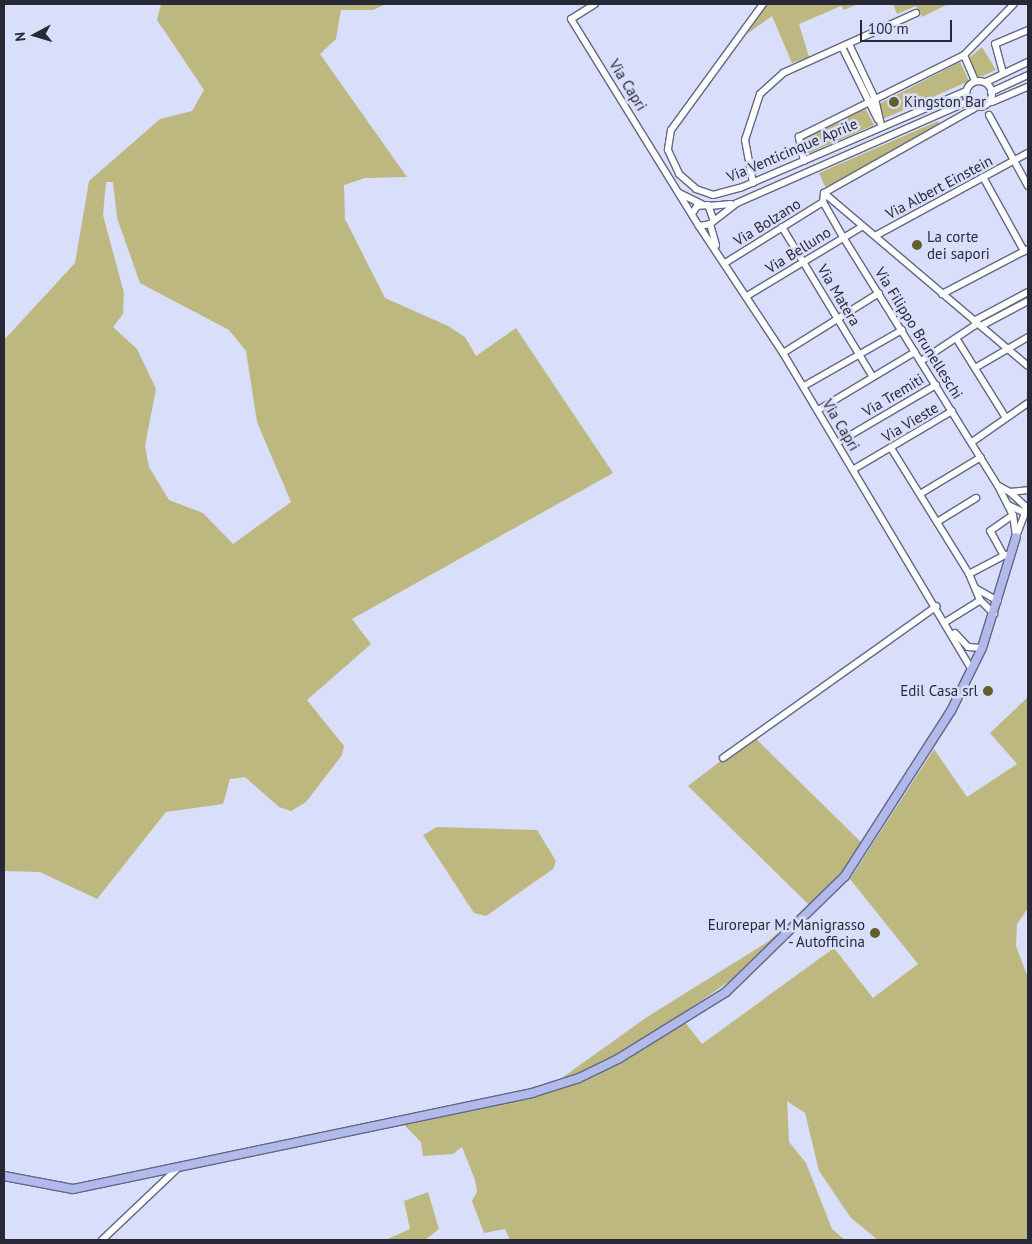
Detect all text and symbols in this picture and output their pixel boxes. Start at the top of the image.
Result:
north arrow [10,10,60,60]
scale bar [862,10,954,42]
text: 100 m [868,19,909,38]
text: N [11,31,30,42]
street label: Via Capri [605,56,651,114]
place label: Kingston Bar [904,93,986,111]
marker: Kingston Bar [888,96,900,108]
street label: Via Venticinque Aprile [723,114,861,186]
street label: Via Albert Einstein [882,151,996,223]
street label: Via Bolzano [730,194,804,250]
street label: Via Belluno [762,223,834,277]
place label: La corte dei sapori [927,227,990,262]
marker: La corte dei sapori [911,239,923,251]
street label: Via Matera [814,261,864,329]
street label: Via Filippo Brunelleschi [871,264,967,402]
street label: Via Tremiti [859,370,927,420]
street label: Via Capri [819,396,863,454]
street label: Via Vieste [878,398,942,446]
place label: Edil Casa srl [900,682,978,700]
marker: Edil Casa srl [982,685,994,697]
place label: Eurorepar M. Manigrasso - Autofficina [706,915,865,950]
marker: Eurorepar M. Manigrasso - Autofficina [869,927,881,939]

